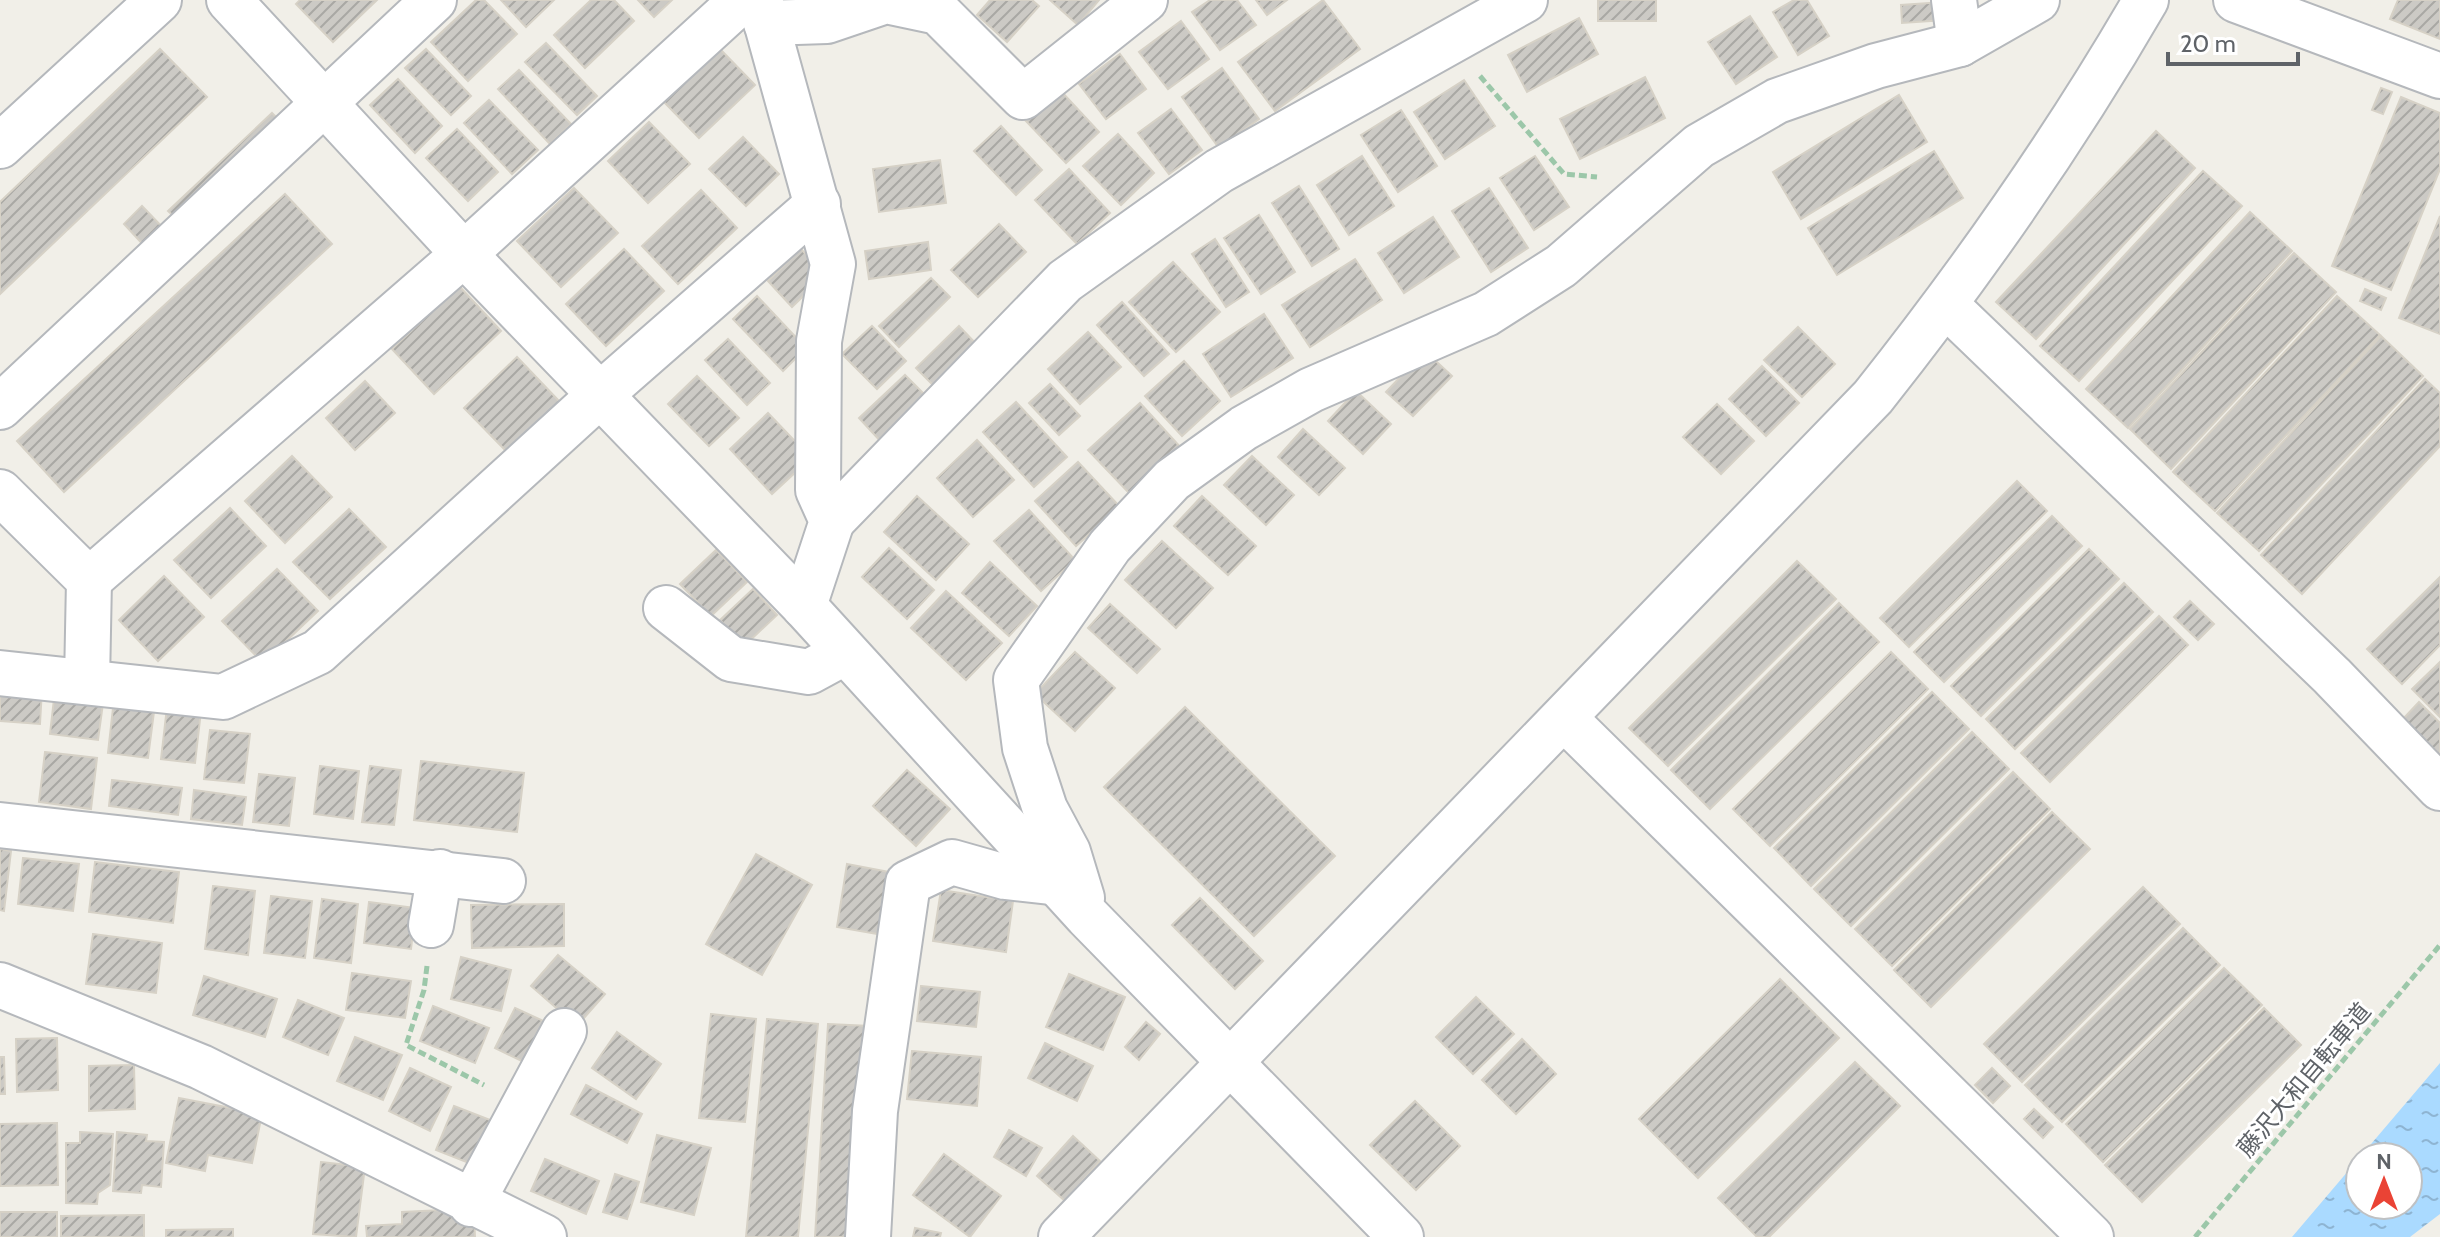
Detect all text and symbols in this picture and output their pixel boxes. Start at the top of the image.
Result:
scale bar [2168,16,2298,66]
text: 20 m [2180,29,2236,58]
street label: 藤沢大和自転車道 [2231,997,2376,1163]
north arrow [2344,1141,2424,1221]
text: N [2376,1148,2392,1175]

